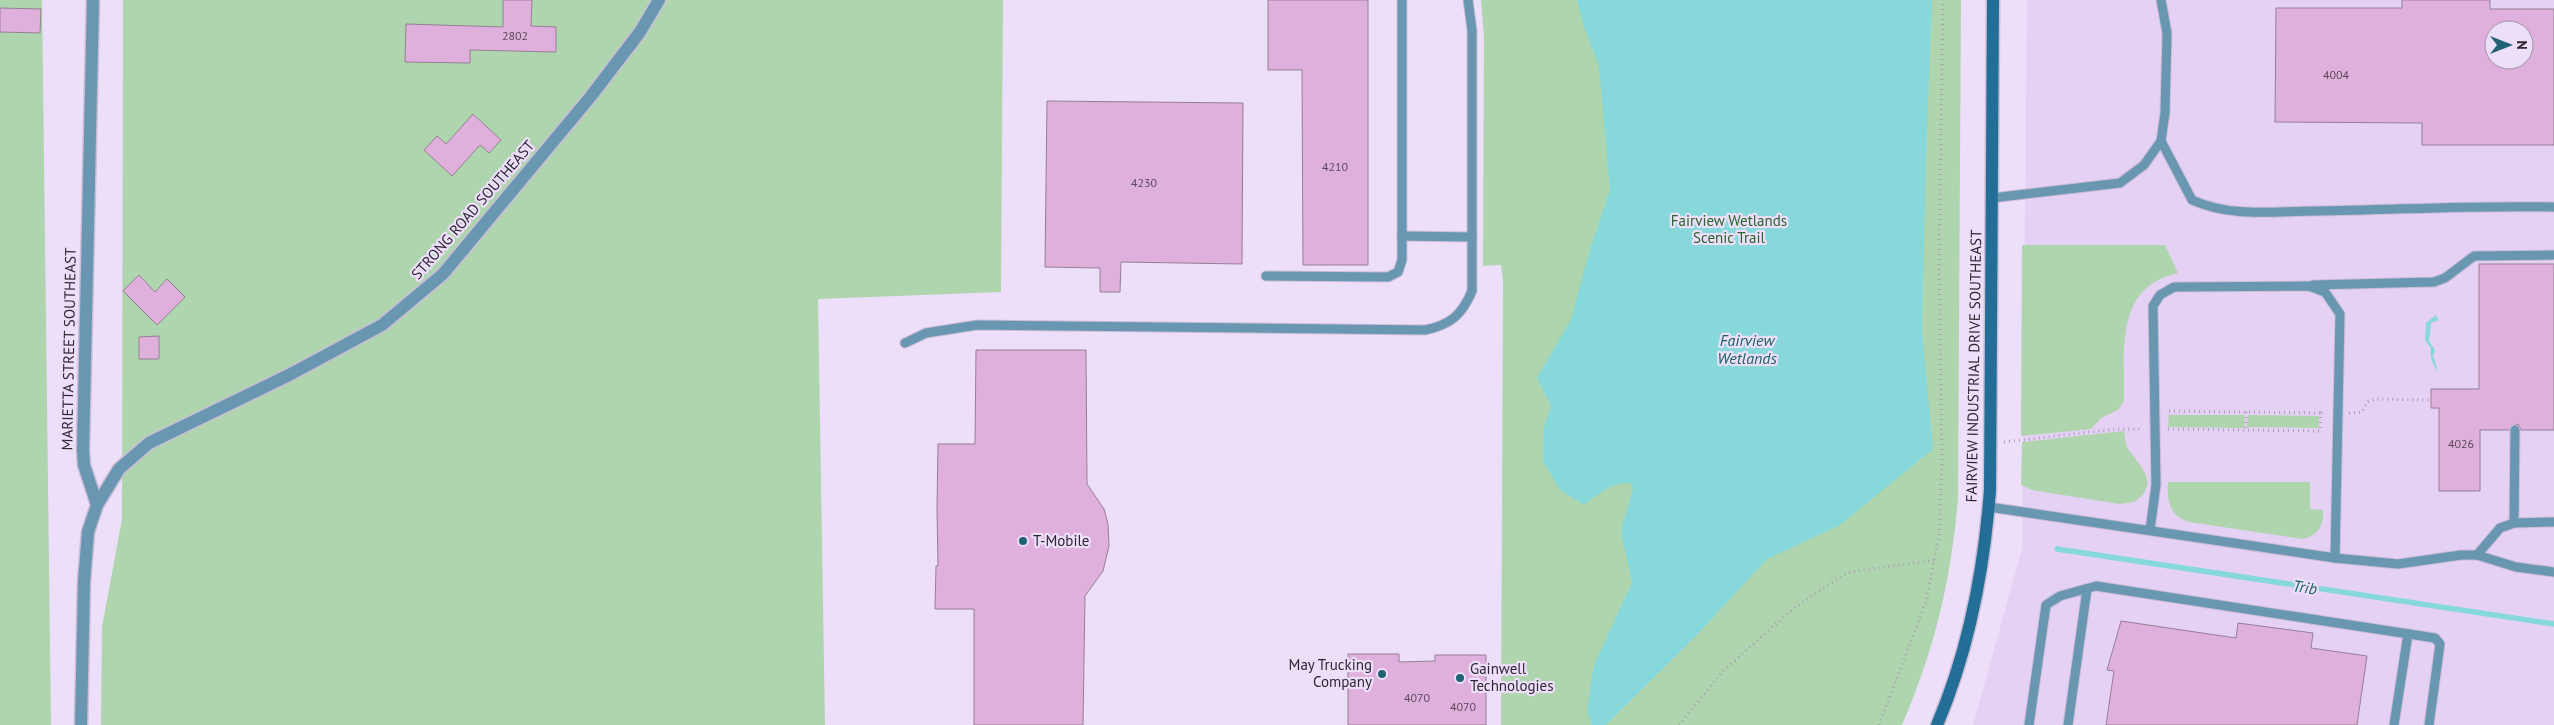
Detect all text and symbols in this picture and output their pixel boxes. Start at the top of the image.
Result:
north arrow [2484,20,2534,70]
house number: 2802 [502,28,528,43]
text: N [2513,40,2531,50]
house number: 4004 [2323,67,2350,82]
street label: STRONG ROAD SOUTHEAST [407,136,539,283]
house number: 4210 [1322,159,1349,174]
house number: 4230 [1131,175,1158,190]
park label: Fairview Wetlands Scenic Trail [1671,211,1787,247]
street label: FAIRVIEW INDUSTRIAL DRIVE SOUTHEAST [1962,229,1985,503]
street label: MARIETTA STREET SOUTHEAST [57,247,80,450]
water label: Fairview Wetlands [1717,330,1777,368]
house number: 4026 [2448,436,2474,451]
place label: T-Mobile [1033,531,1090,550]
marker: T-Mobile [1017,535,1029,547]
water label: Trib [2291,575,2319,599]
place label: May Trucking Company [1289,655,1372,691]
place label: Gainwell Technologies [1470,659,1554,695]
marker: May Trucking Company [1376,668,1388,680]
marker: Gainwell Technologies [1454,672,1466,684]
house number: 4070 [1404,690,1431,705]
house number: 4070 [1450,699,1477,714]

